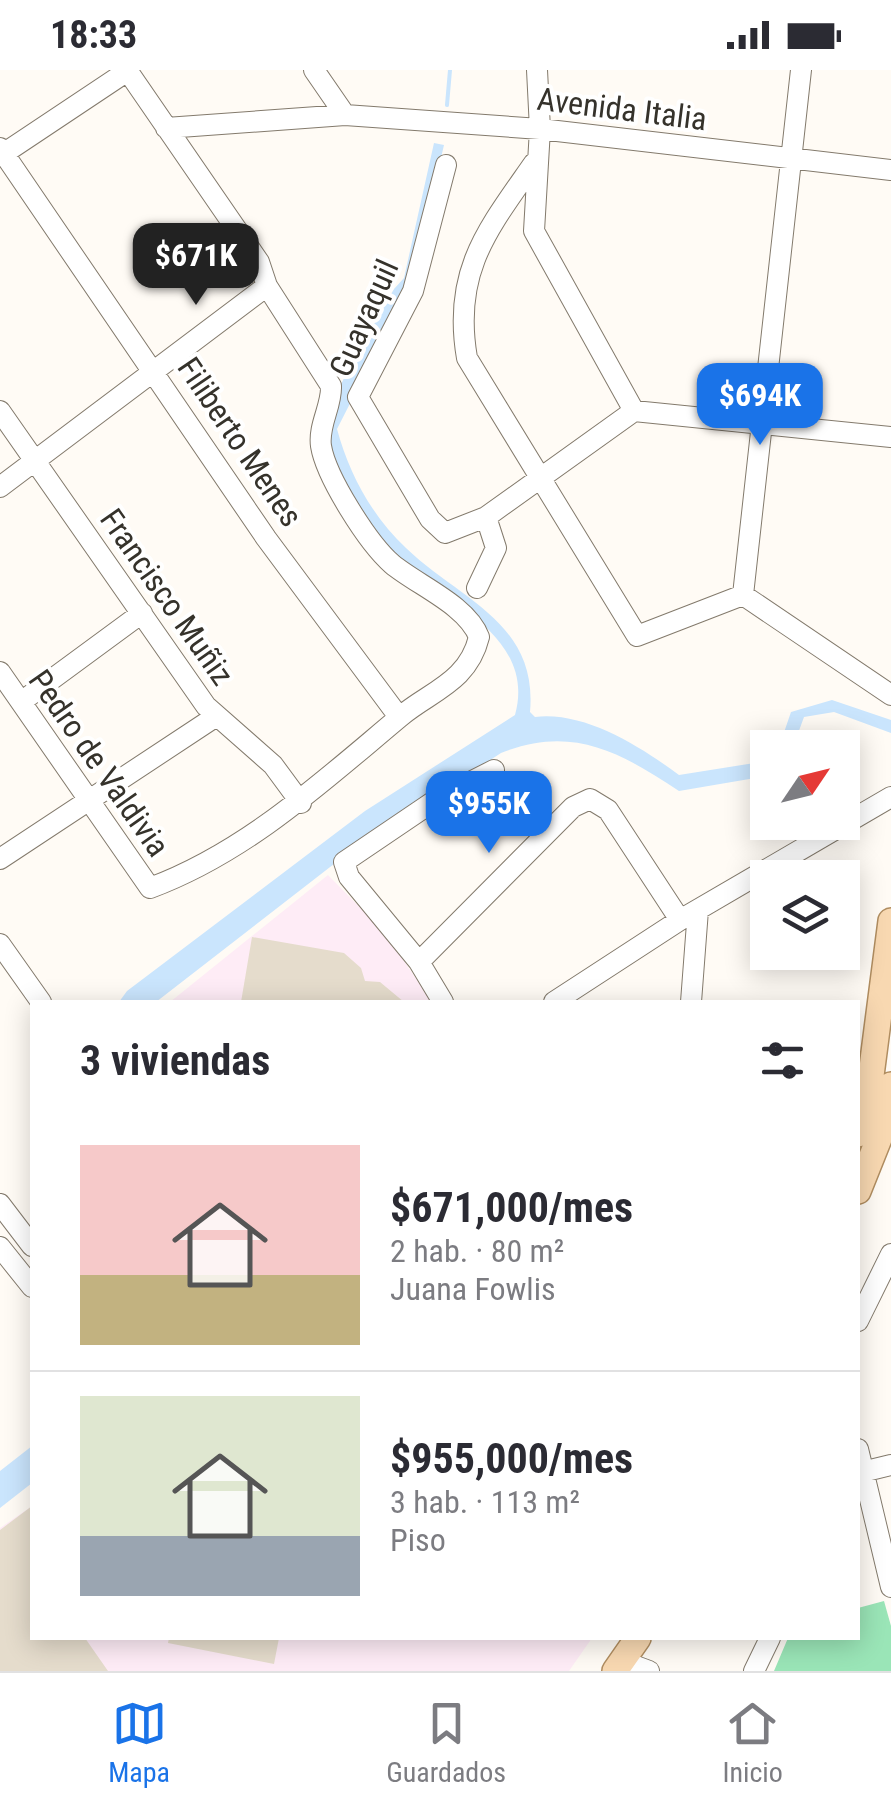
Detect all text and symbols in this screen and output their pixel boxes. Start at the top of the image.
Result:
text: 18:33 [50,13,137,57]
street label: Avenida Italia [535,80,709,138]
pin: $671K [126,223,266,308]
text: $671K [155,236,237,274]
street label: Guayaquil [321,254,407,382]
street label: Filiberto Menes [170,350,310,534]
pin: $694K [690,363,830,448]
text: $694K [719,376,801,414]
street label: Francisco Muñiz [92,502,242,692]
street label: Pedro de Valdivia [21,662,177,864]
north arrow [750,730,860,840]
map controls [750,730,860,970]
pin: $955K [419,771,559,856]
text: $955K [448,784,530,822]
button: layers [750,860,860,970]
icon: filters [755,1033,810,1088]
text: 3 viviendas [80,1036,270,1085]
text: $671,000/mes [390,1183,633,1232]
icon: home [160,1185,280,1305]
text: 2 hab. · 80 m² [390,1232,564,1270]
text: Juana Fowlis [390,1270,556,1308]
text: $955,000/mes [390,1434,633,1483]
icon: home [160,1436,280,1556]
text: 3 hab. · 113 m² [390,1483,580,1521]
text: Piso [390,1521,446,1559]
tab: Mapa [108,1696,170,1789]
tab: Guardados [386,1696,506,1789]
tab: Inicio [722,1696,783,1789]

